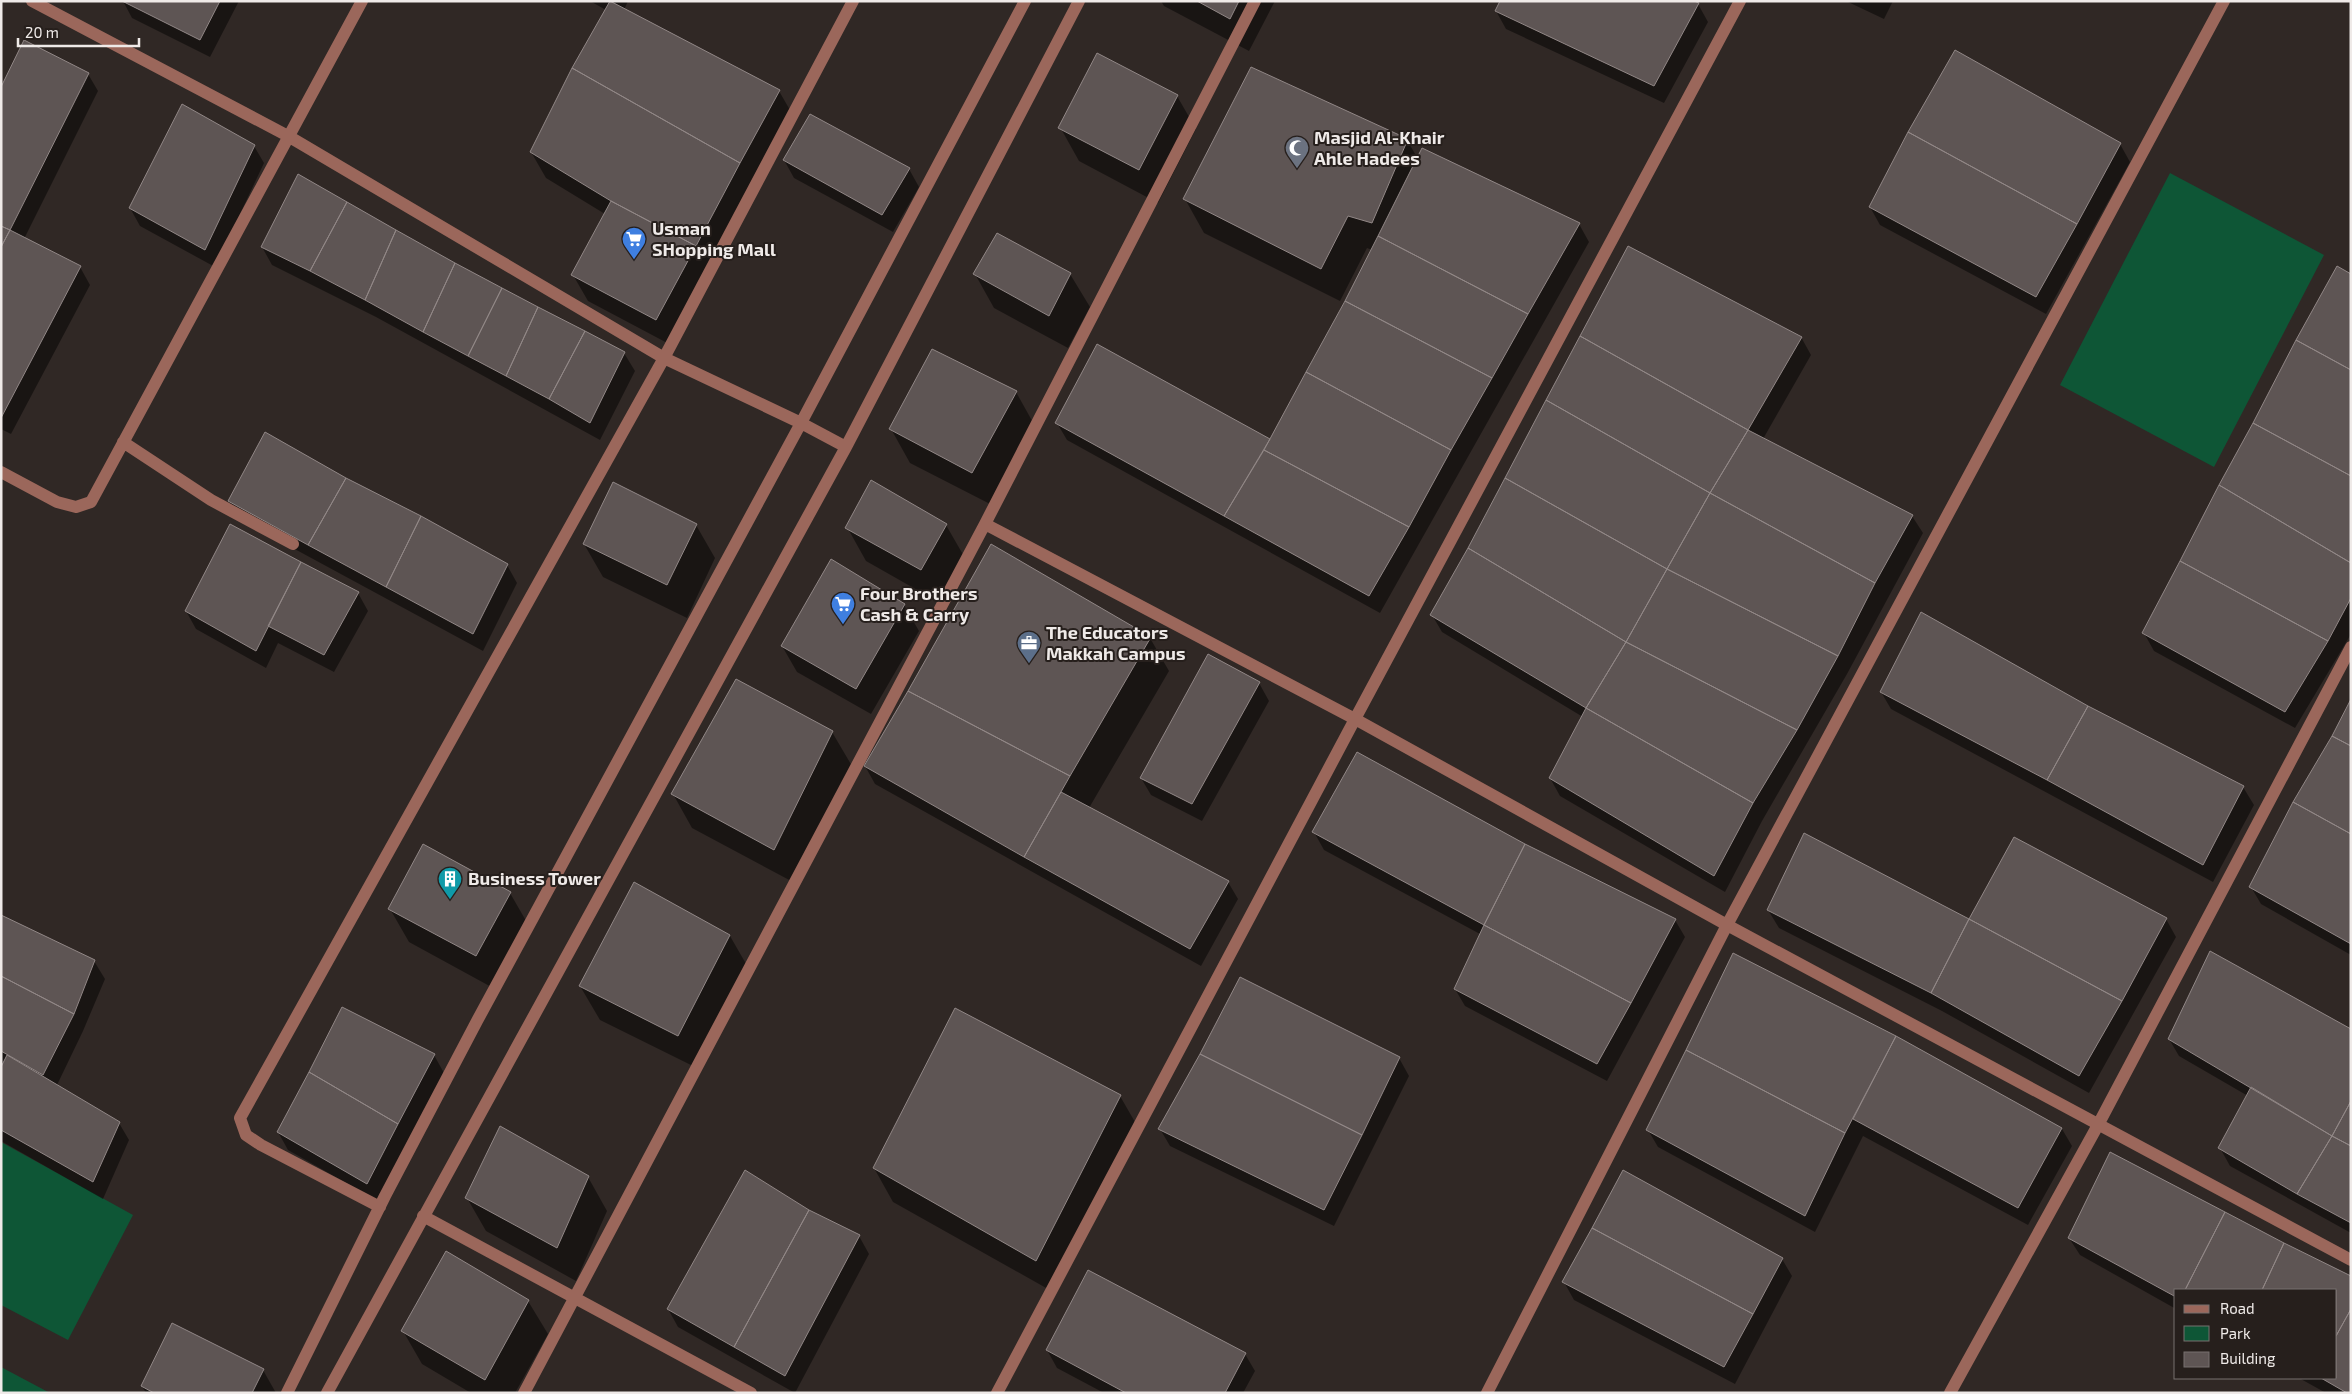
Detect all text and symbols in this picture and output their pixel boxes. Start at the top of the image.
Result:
scale bar [18,15,139,47]
text: 20 m [25,23,59,41]
place label: Masjid Al-Khair Ahle Hadees [1314,126,1445,169]
mosque icon: Masjid Al-Khair Ahle Hadees [1284,135,1310,169]
place label: Usman SHopping Mall [652,217,776,260]
supermarket icon: Usman SHopping Mall [621,226,647,260]
place label: Four Brothers Cash & Carry [860,582,977,625]
supermarket icon: Four Brothers Cash & Carry [830,591,856,625]
place label: The Educators Makkah Campus [1046,621,1186,664]
office icon: The Educators Makkah Campus [1016,630,1042,664]
building icon: Business Tower [437,866,463,900]
place label: Business Tower [468,867,601,889]
legend [2174,1289,2337,1379]
text: Road [2220,1299,2255,1317]
text: Park [2220,1324,2251,1342]
text: Building [2220,1349,2276,1367]

